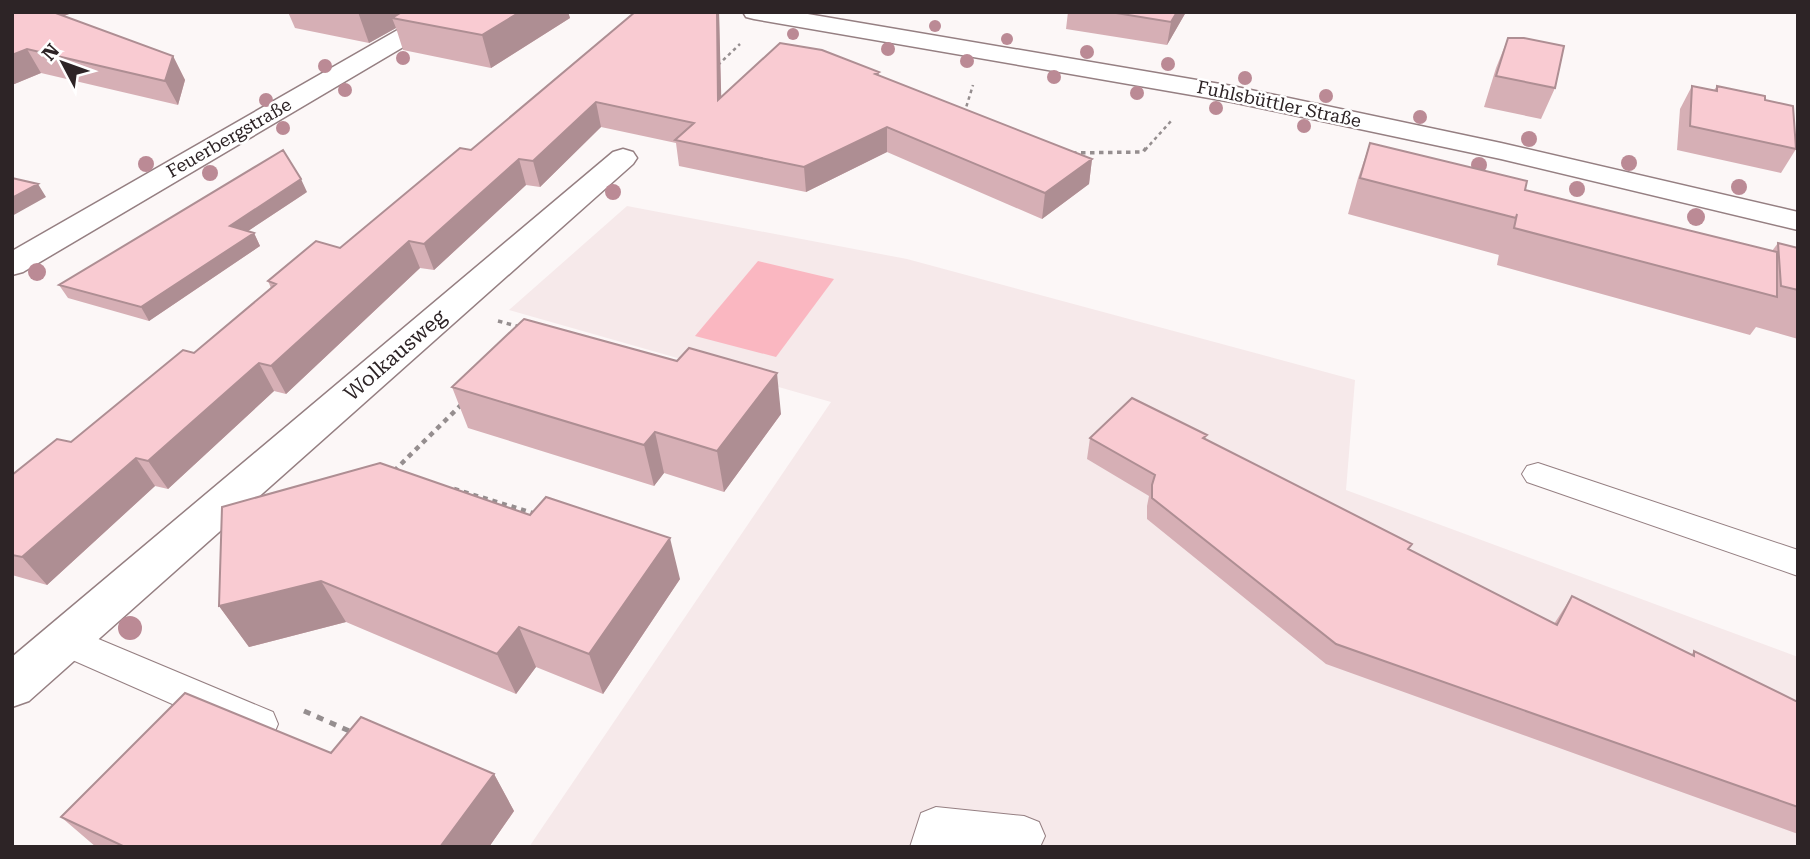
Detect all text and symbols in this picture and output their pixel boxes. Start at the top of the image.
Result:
north arrow [28,28,98,98]
text: N [37,39,64,65]
street label: Fuhlsbüttler Straße [1195,76,1363,131]
street label: Feuerbergstraße [163,93,295,182]
street label: Wolkausweg [339,304,451,406]

